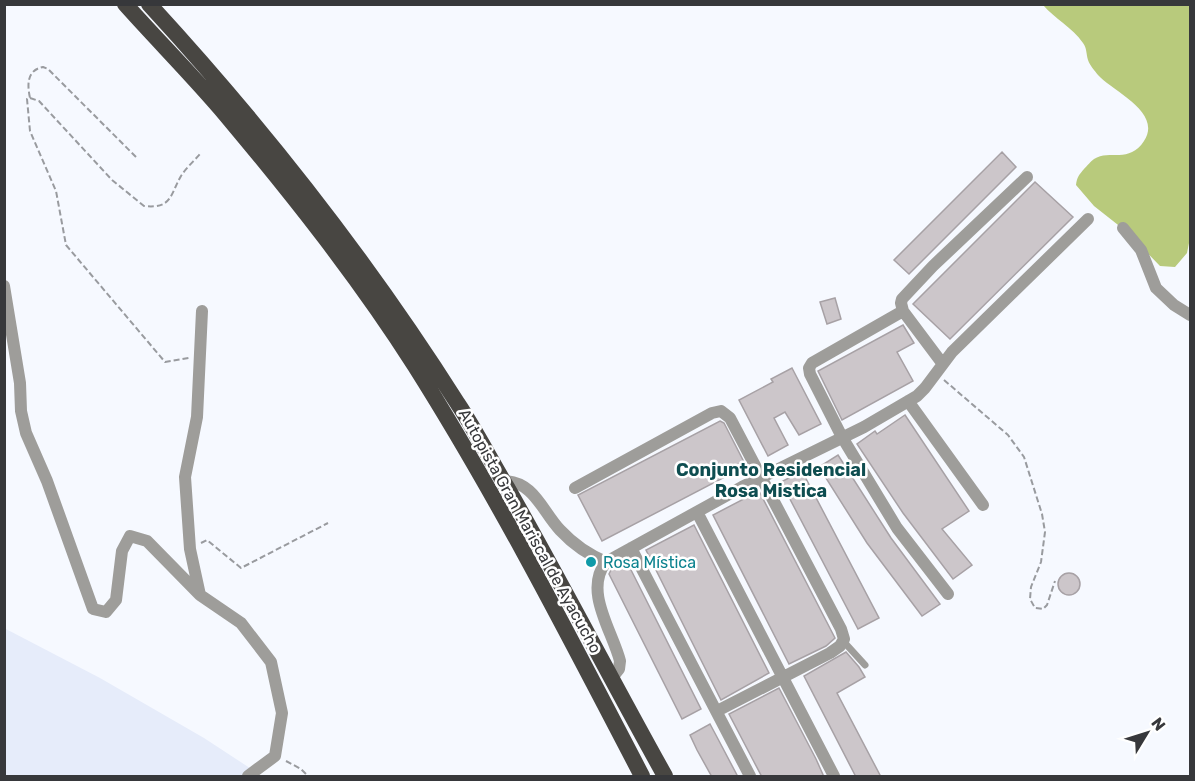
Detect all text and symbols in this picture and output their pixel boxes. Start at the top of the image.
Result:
street label: Autopista Gran Mariscal de Ayacucho [455,406,605,656]
district label: Conjunto Residencial Rosa Mistica [676,459,866,502]
place label: Rosa Mística [603,553,696,572]
marker: Rosa Mística [584,555,598,569]
north arrow [1117,703,1177,763]
text: N [1147,714,1169,734]

